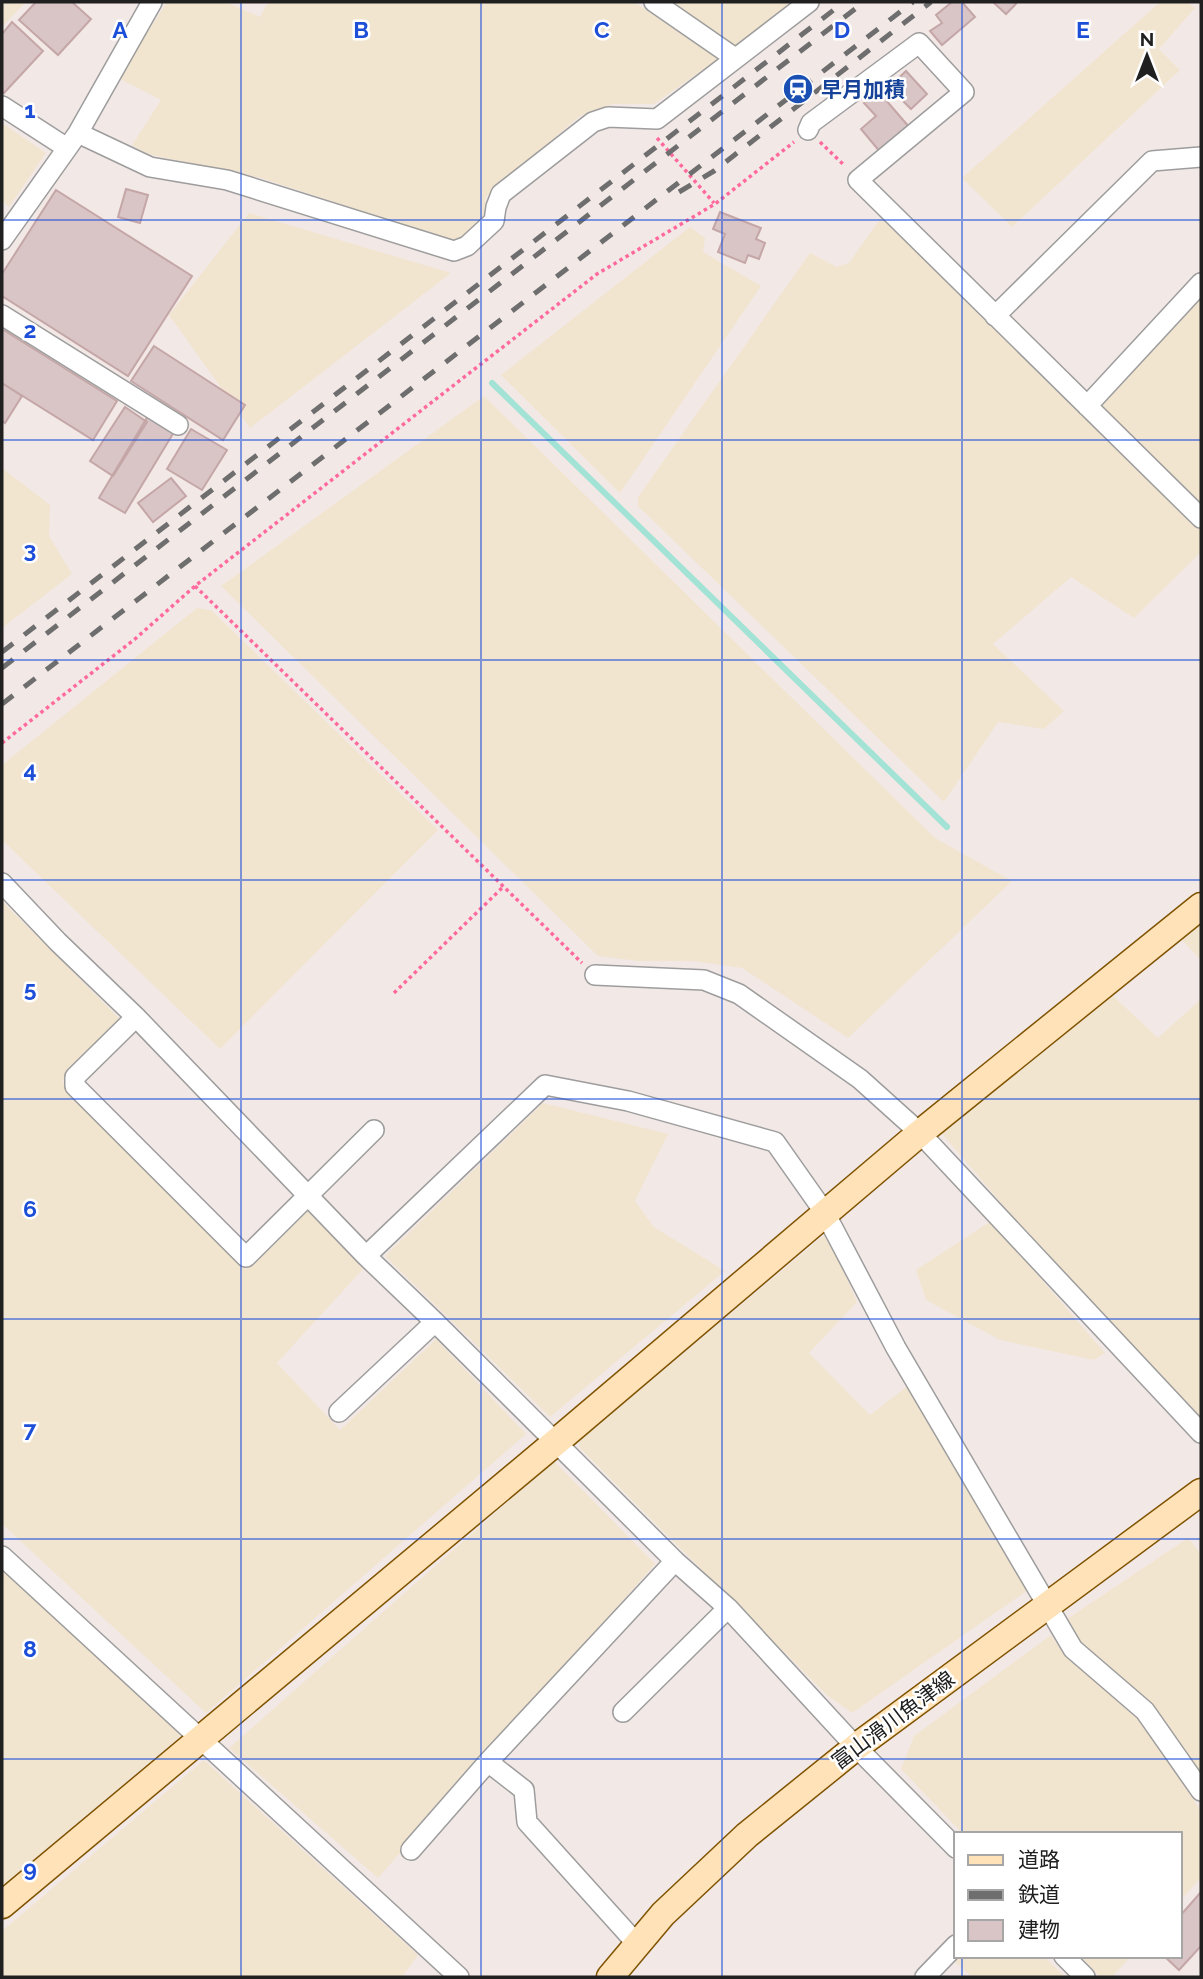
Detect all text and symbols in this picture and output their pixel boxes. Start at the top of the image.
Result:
text: A [112,16,128,43]
text: B [353,16,369,43]
text: C [594,16,610,43]
text: D [834,16,850,43]
text: E [1076,16,1090,43]
north arrow [1112,21,1182,91]
text: N [1140,28,1154,50]
station icon: 早月加積 [781,72,815,106]
place label: 早月加積 [821,77,905,102]
text: 1 [24,96,36,123]
text: 2 [24,316,36,343]
text: 3 [24,536,36,563]
text: 4 [23,756,37,783]
text: 5 [24,975,37,1002]
text: 6 [23,1195,37,1222]
text: 7 [24,1415,37,1442]
text: 8 [23,1635,37,1662]
street label: 富山滑川魚津線 [827,1666,959,1774]
legend [954,1832,1182,1958]
text: 道路 [1018,1847,1060,1872]
text: 9 [23,1855,37,1882]
text: 鉄道 [1018,1882,1060,1907]
text: 建物 [1018,1917,1060,1942]

